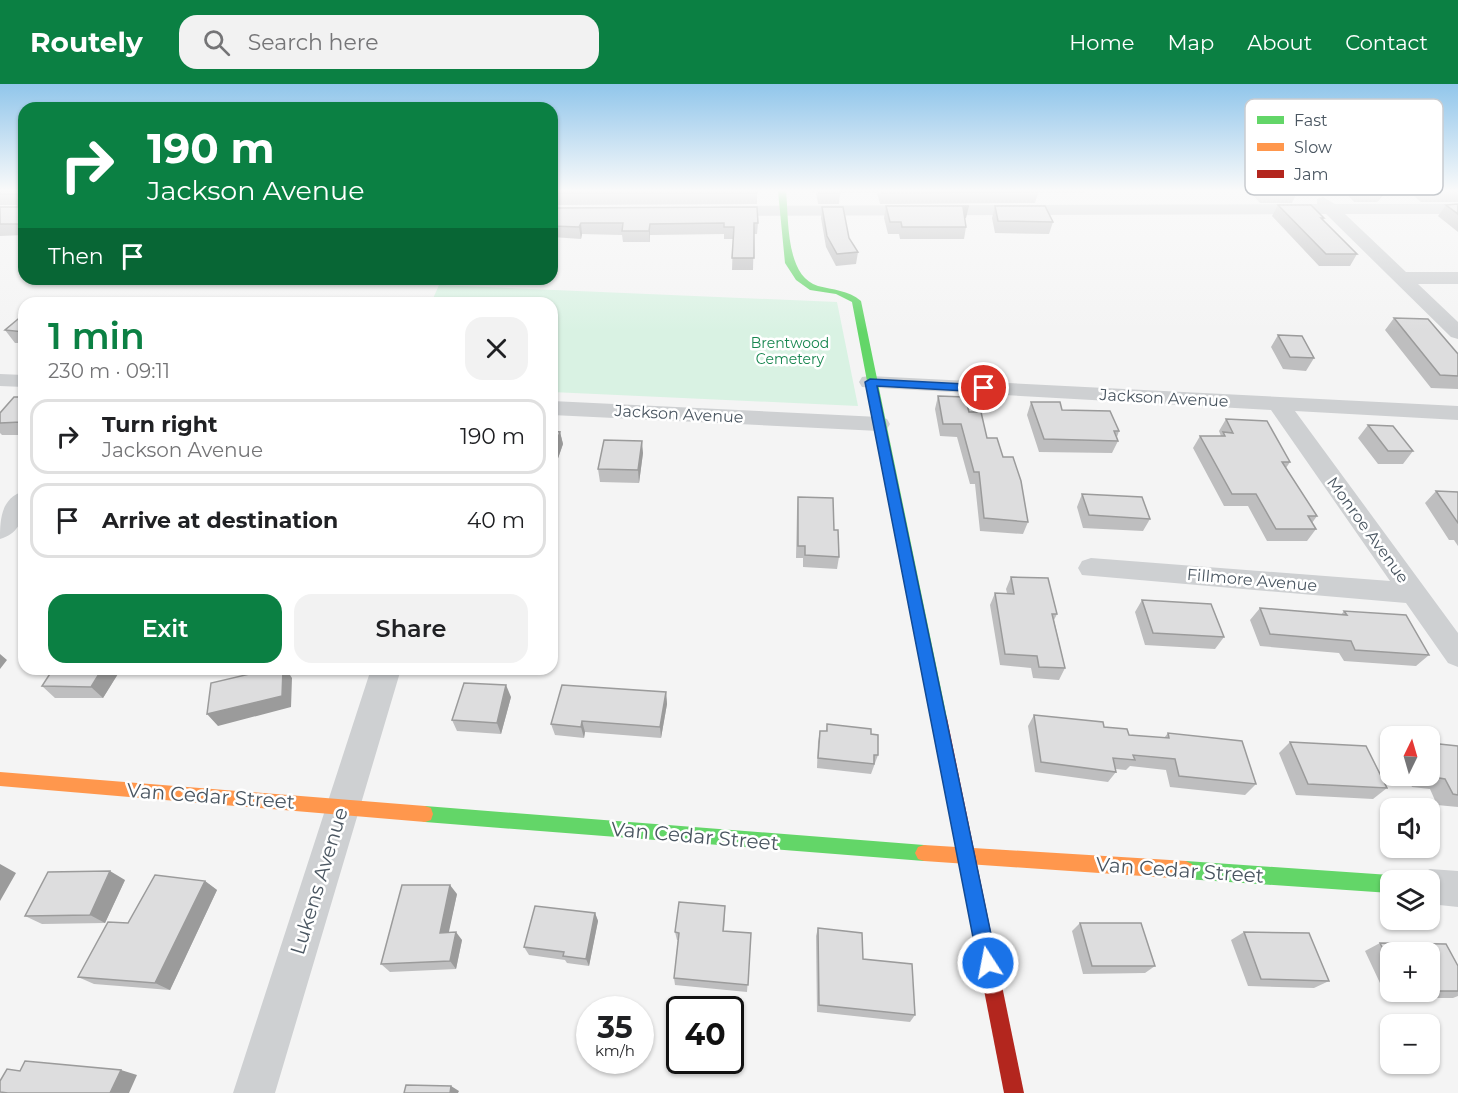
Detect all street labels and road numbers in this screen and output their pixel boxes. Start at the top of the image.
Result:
street label: Jackson Avenue [1098,385,1229,411]
street label: Jackson Avenue [613,401,744,427]
street label: Monroe Avenue [1323,473,1413,587]
street label: Fillmore Avenue [1186,565,1318,595]
street label: Van Cedar Street [126,778,296,814]
street label: Lukens Avenue [285,804,353,958]
street label: Van Cedar Street [610,817,780,855]
street label: Van Cedar Street [1095,852,1265,888]

